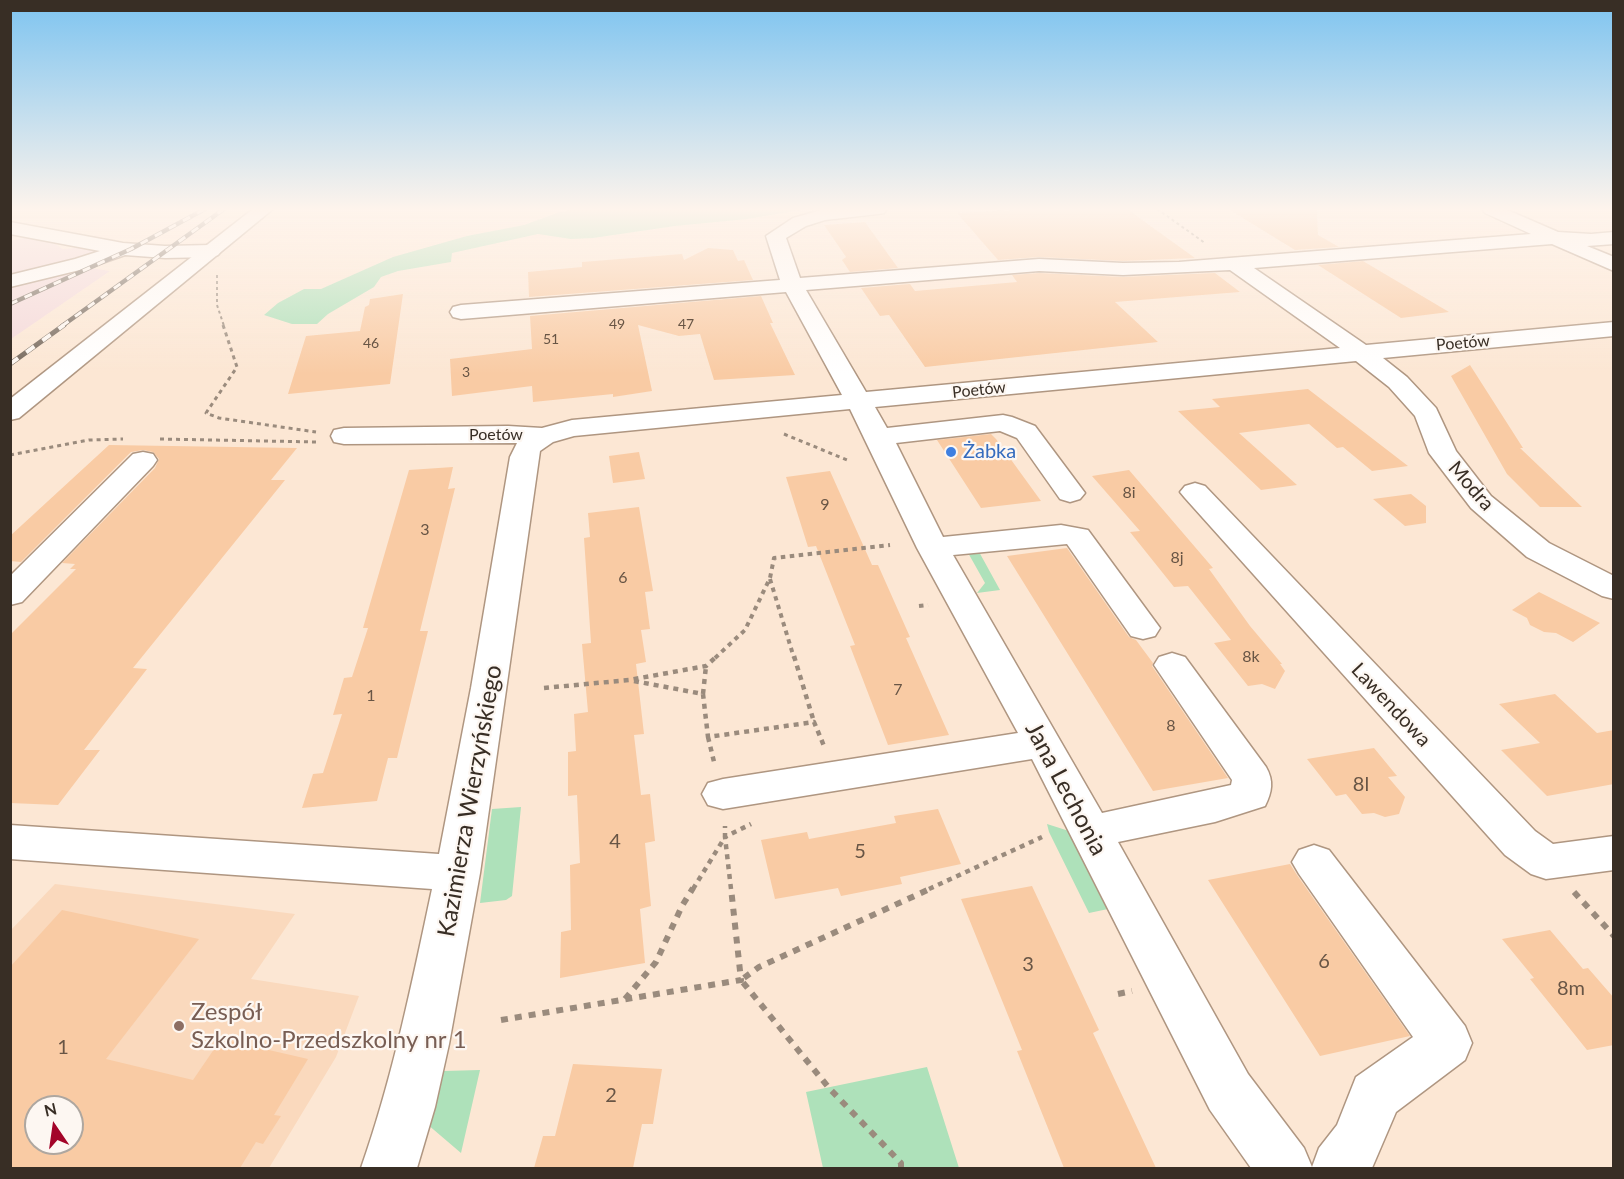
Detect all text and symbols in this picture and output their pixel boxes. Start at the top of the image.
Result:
house number: 49 [609,316,625,332]
house number: 47 [678,316,694,332]
house number: 51 [543,331,559,347]
street label: Poetów [1435,331,1491,355]
house number: 46 [363,335,379,351]
house number: 3 [462,364,470,380]
street label: Poetów [951,378,1007,402]
street label: Poetów [469,425,523,445]
place label: Żabka [963,440,1016,464]
marker: Żabka [944,445,958,459]
street label: Modra [1443,456,1499,516]
house number: 8i [1122,483,1136,503]
house number: 9 [820,495,830,515]
house number: 3 [420,520,430,540]
house number: 8j [1170,548,1184,568]
house number: 6 [618,568,628,588]
house number: 8k [1242,647,1260,667]
street label: Lawendowa [1346,658,1436,752]
street label: Kazimierza Wierzyńskiego [432,663,508,939]
house number: 7 [893,680,903,700]
house number: 1 [366,686,376,706]
house number: 8 [1166,716,1176,736]
street label: Jana Lechonia [1019,717,1113,861]
house number: 8l [1353,773,1369,797]
house number: 4 [609,830,621,854]
house number: 5 [854,840,866,864]
house number: 6 [1318,950,1330,974]
house number: 3 [1022,953,1034,977]
house number: 8m [1557,977,1585,1001]
place label: Zespół Szkolno-Przedszkolny nr 1 [191,998,467,1054]
marker: Zespół Szkolno-Przedszkolny nr 1 [172,1019,186,1033]
house number: 1 [57,1036,69,1060]
house number: 2 [605,1084,617,1108]
north arrow [24,1095,84,1155]
text: N [42,1098,58,1120]

